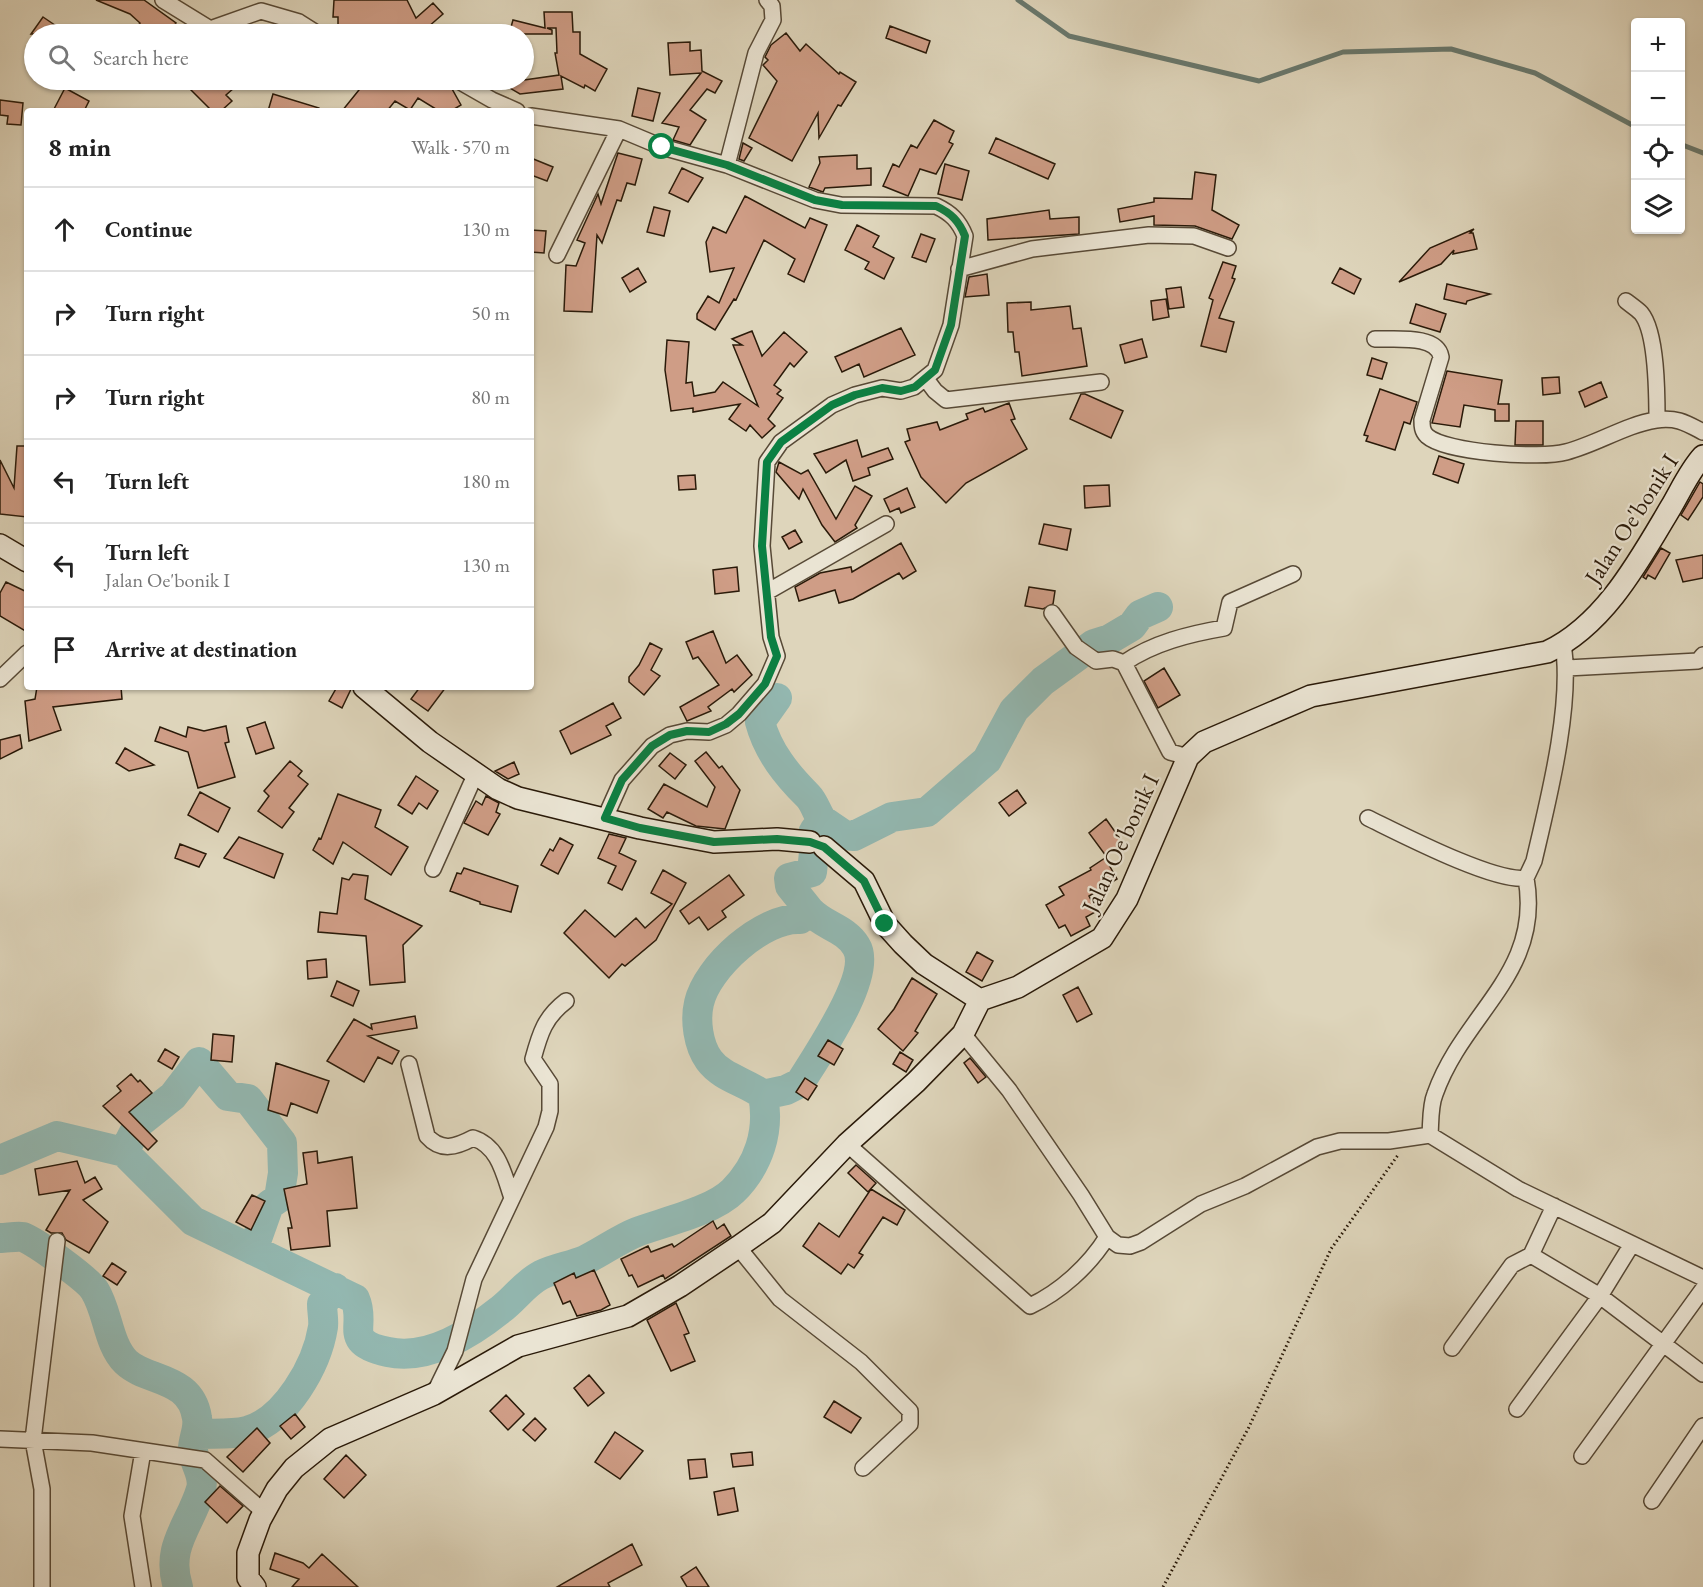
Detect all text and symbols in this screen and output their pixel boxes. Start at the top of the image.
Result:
map controls [1631,18,1685,234]
button: + [1631,18,1685,72]
search box [24,24,534,90]
icon: search [45,41,78,74]
text: Search here [93,43,188,72]
button: − [1631,72,1685,126]
button: locate [1631,126,1685,180]
text: 8 min [48,130,111,164]
route start [648,133,674,159]
text: Walk · 570 m [411,134,510,160]
button: layers [1631,180,1685,234]
icon: ahead [48,213,81,246]
text: Continue [105,215,192,244]
text: 130 m [462,216,510,242]
icon: right [48,297,81,330]
text: Turn right [105,299,204,328]
text: 50 m [471,300,510,326]
icon: right [48,381,81,414]
text: Turn right [105,383,204,412]
text: 80 m [471,384,510,410]
street label: Jalan Oe'bonik I [1576,448,1685,592]
icon: left [48,465,81,498]
text: Turn left [105,467,189,496]
text: 180 m [462,468,510,494]
text: Turn left [105,538,189,567]
icon: left [48,549,81,582]
text: 130 m [462,552,510,578]
text: Jalan Oe'bonik I [105,567,230,593]
icon: arrive [48,633,81,666]
text: Arrive at destination [105,635,297,664]
street label: Jalan Oe'bonik I [1073,768,1166,919]
route end [871,910,897,936]

